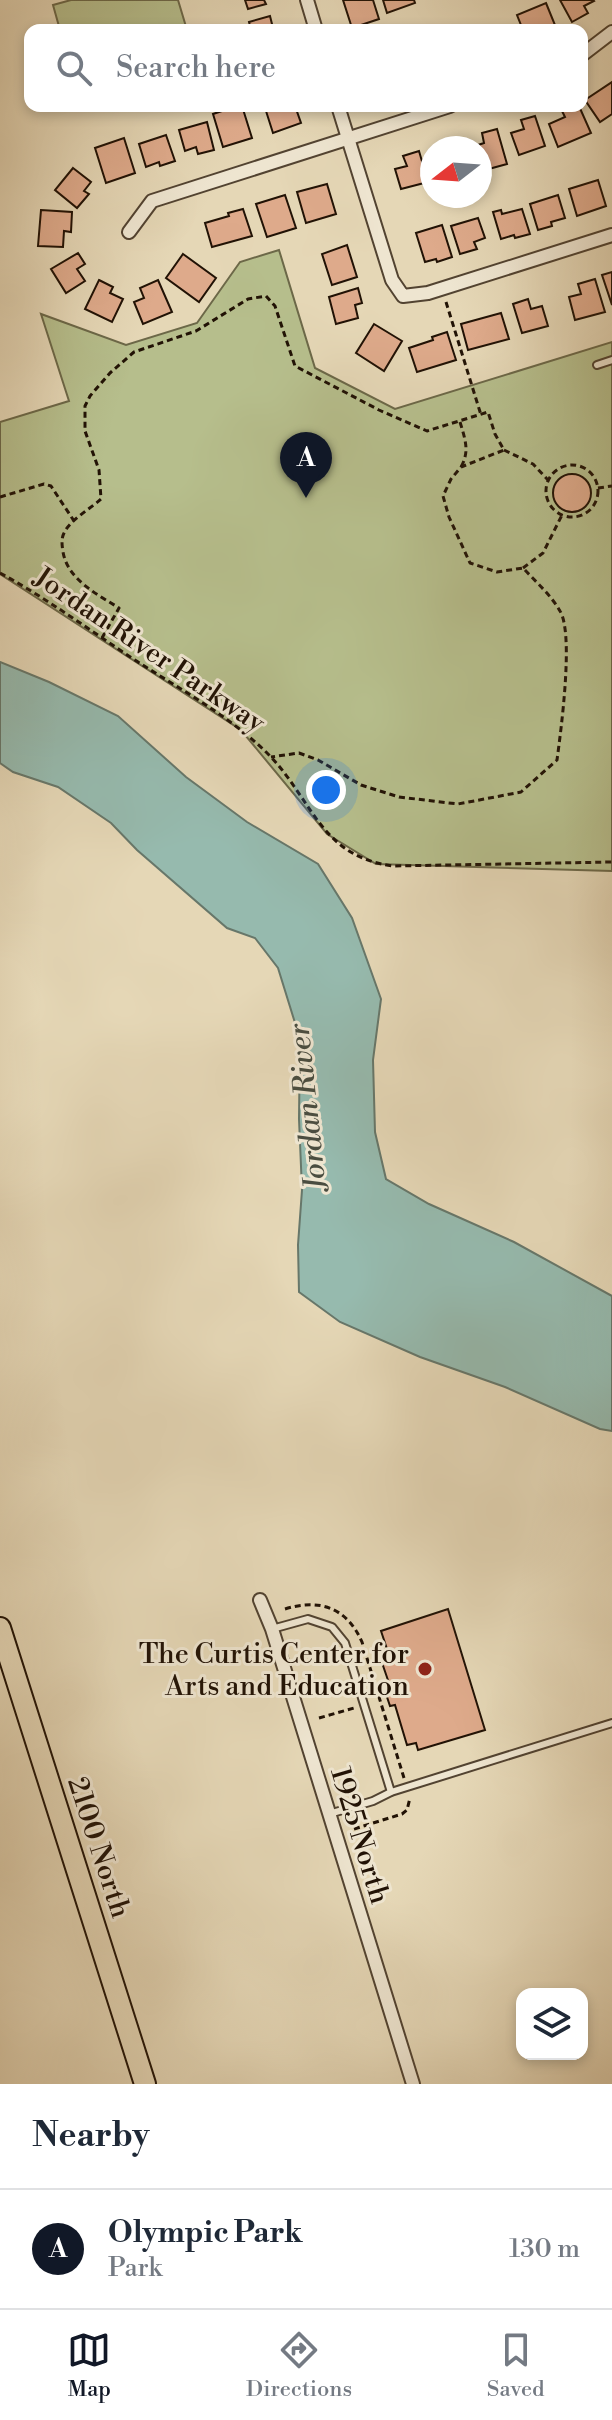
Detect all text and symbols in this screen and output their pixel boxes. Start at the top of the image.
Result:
search box [24,24,588,112]
icon: search [52,46,96,90]
text: Search here [116,49,276,87]
north arrow [420,136,492,208]
pin: A [280,432,332,498]
street label: Jordan River Parkway [26,559,272,741]
your location [306,770,346,810]
water label: Jordan River [280,1021,336,1195]
place label: The Curtis Center for Arts and Education [139,1637,409,1704]
marker: The Curtis Center for Arts and Education [416,1660,434,1678]
street label: 1925 North [322,1763,397,1908]
street label: 2100 North [59,1772,138,1923]
map controls [516,1988,588,2060]
button: layers [516,1988,588,2060]
text: Nearby [32,2115,150,2157]
text: Olympic Park [108,2214,303,2252]
text: A [49,2233,67,2265]
text: 130 m [509,2233,580,2265]
text: Park [108,2252,162,2284]
tab: Map [67,2328,111,2403]
tab: Directions [246,2328,352,2403]
tab: Saved [487,2328,545,2403]

